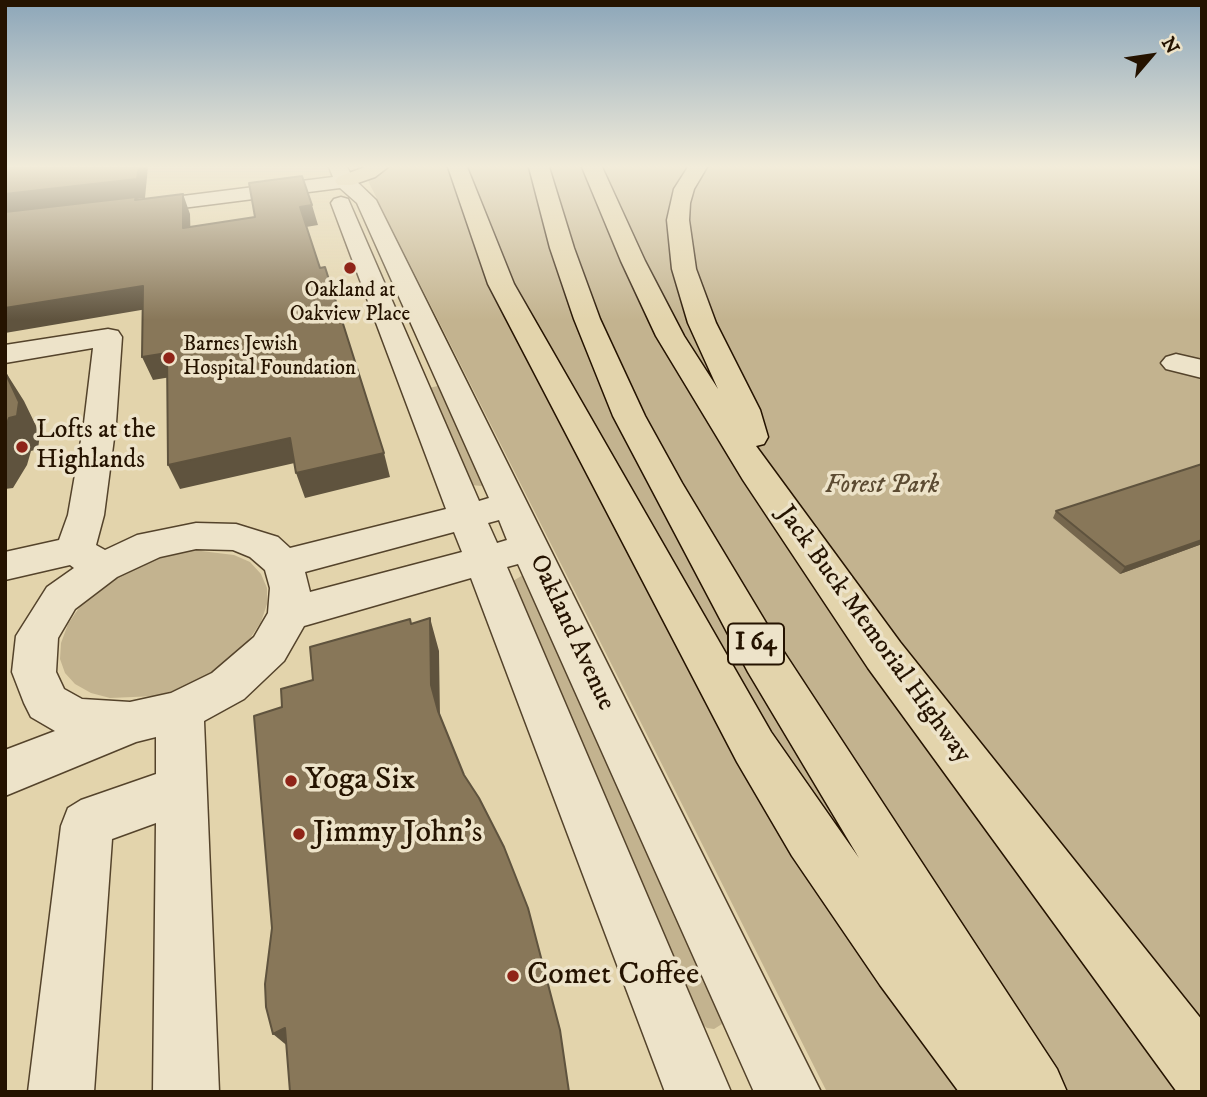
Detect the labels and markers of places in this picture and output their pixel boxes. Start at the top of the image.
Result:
marker: Oakland at Oakview Place [342,260,358,276]
place label: Oakland at Oakview Place [290,279,410,329]
place label: Barnes Jewish Hospital Foundation [183,333,356,383]
marker: Barnes Jewish Hospital Foundation [161,350,177,366]
place label: Lofts at the Highlands [36,416,156,478]
marker: Lofts at the Highlands [14,439,30,455]
place label: Yoga Six [305,762,415,800]
marker: Yoga Six [283,773,299,789]
place label: Jimmy John's [313,815,482,853]
marker: Jimmy John's [291,826,307,842]
place label: Comet Coffee [527,957,699,995]
marker: Comet Coffee [505,968,521,984]

